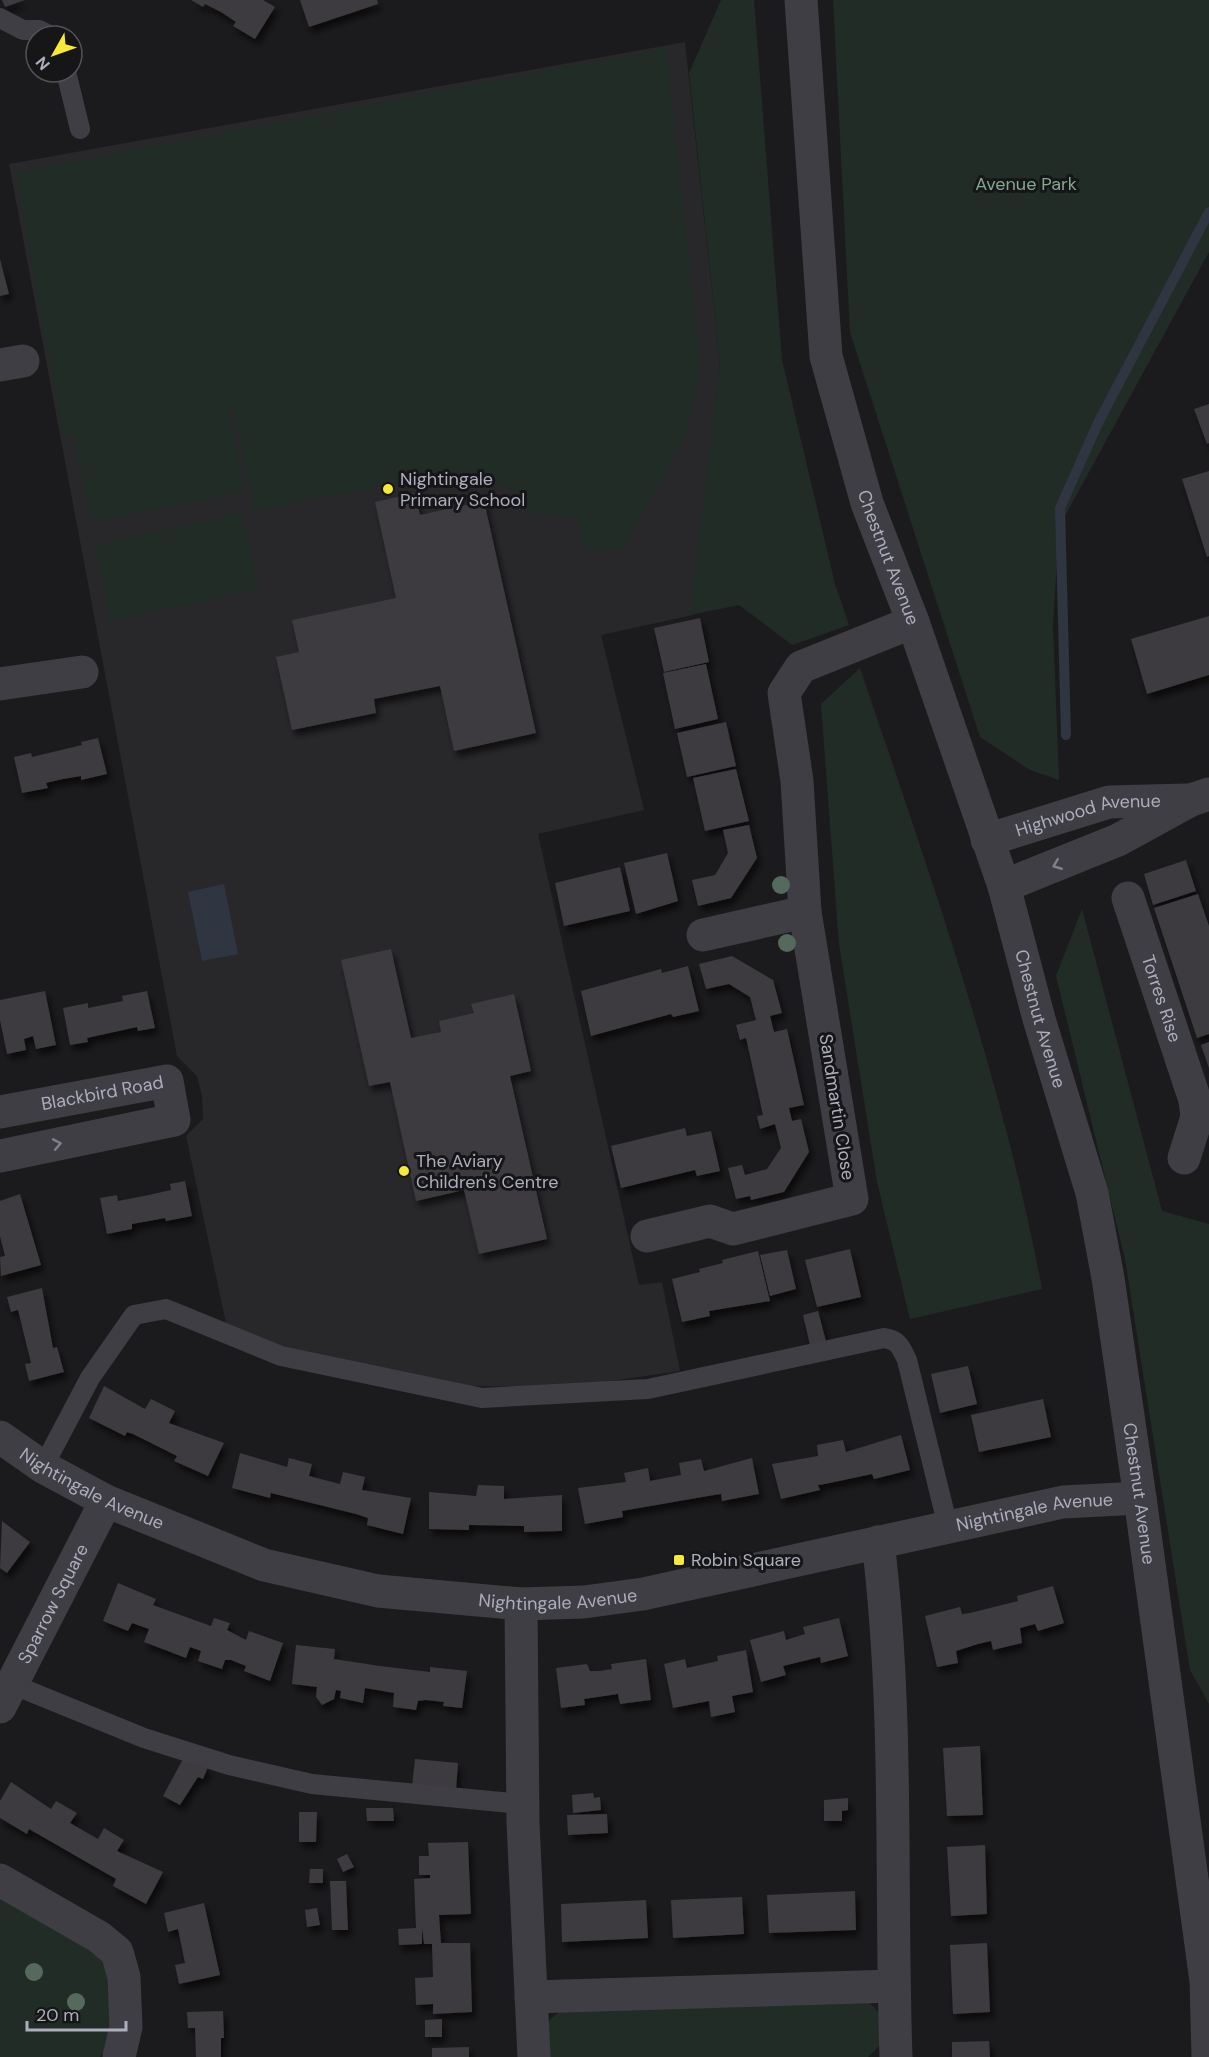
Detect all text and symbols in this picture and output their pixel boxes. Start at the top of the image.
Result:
north arrow [24,24,84,84]
text: N [31,52,55,75]
park label: Avenue Park [975,172,1077,196]
place label: Nightingale Primary School [400,467,525,512]
marker: Nightingale Primary School [381,482,395,496]
street label: Chestnut Avenue [852,487,925,629]
street label: Highwood Avenue [1012,789,1161,842]
one-way arrow [1052,858,1063,870]
street label: Chestnut Avenue [1009,947,1071,1091]
street label: Torres Rise [1136,952,1187,1045]
street label: Sandmartin Close [814,1032,860,1182]
street label: Blackbird Road [39,1070,165,1116]
one-way arrow [52,1138,62,1151]
place label: The Aviary Children's Centre [416,1149,559,1194]
marker: The Aviary Children's Centre [397,1164,411,1178]
street label: Chestnut Avenue [1117,1421,1161,1566]
street label: Nightingale Avenue [15,1442,168,1535]
street label: Nightingale Avenue [954,1487,1114,1537]
street label: Sparrow Square [12,1540,94,1668]
place label: Robin Square [691,1548,801,1572]
marker: Robin Square [672,1553,686,1567]
street label: Nightingale Avenue [478,1583,639,1616]
scale bar [27,1994,126,2032]
text: 20 m [36,2003,79,2027]

